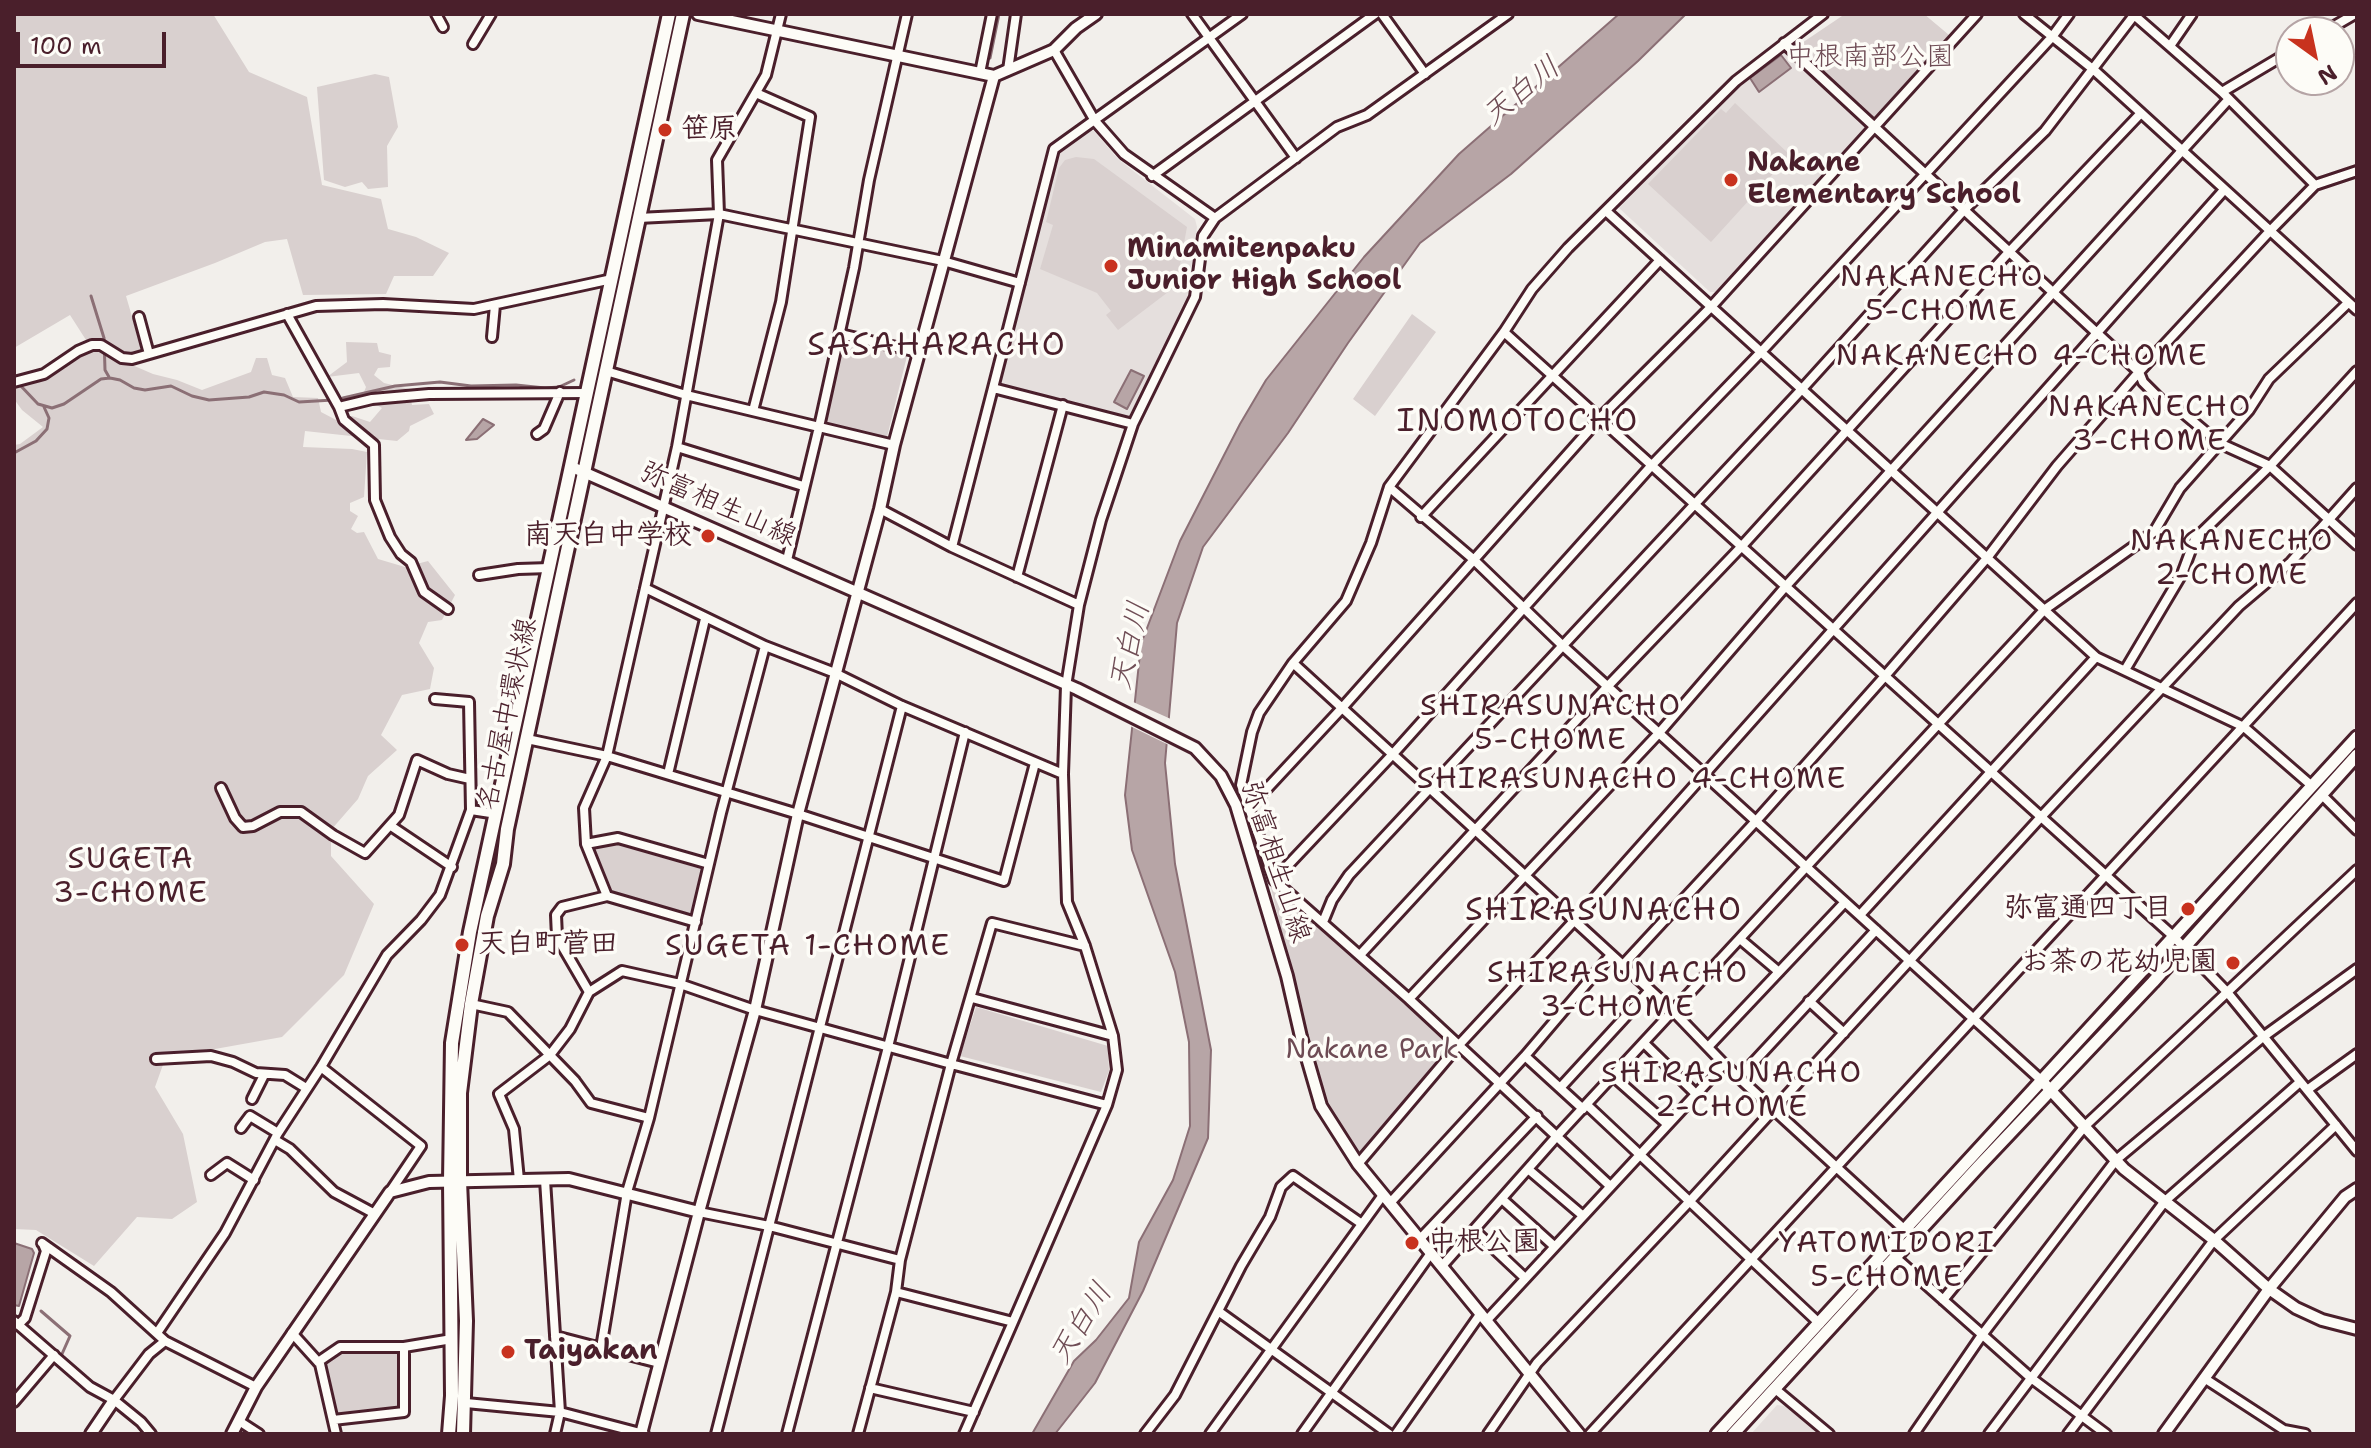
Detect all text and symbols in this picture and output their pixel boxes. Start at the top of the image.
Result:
scale bar [20,16,170,66]
north arrow [2275,16,2355,96]
text: 100 m [30,30,102,62]
park label: 中根南部公園 [1786,41,1954,75]
water label: 天白川 [1476,50,1568,134]
text: N [2312,58,2342,92]
place label: 笹原 [681,113,737,147]
marker: 笹原 [656,121,674,139]
place label: Nakane Elementary School [1747,147,2021,213]
marker: Nakane Elementary School [1722,171,1740,189]
place label: Minamitenpaku Junior High School [1127,233,1402,299]
marker: Minamitenpaku Junior High School [1102,257,1120,275]
district label: NAKANECHO 5-CHOME [1840,260,2044,330]
district label: SASAHARACHO [807,328,1067,366]
district label: NAKANECHO 4-CHOME [1835,339,2209,375]
district label: NAKANECHO 3-CHOME [2048,390,2252,460]
district label: INOMOTOCHO [1397,404,1639,442]
street label: 弥富相生山線 [634,455,802,555]
place label: 南天白中学校 [524,519,692,553]
district label: NAKANECHO 2-CHOME [2130,524,2334,594]
marker: 南天白中学校 [699,527,717,545]
water label: 天白川 [1103,598,1159,694]
street label: 名古屋中環状線 [471,615,545,813]
district label: SHIRASUNACHO 5-CHOME [1420,689,1682,760]
district label: SHIRASUNACHO 4-CHOME [1417,762,1847,798]
street label: 弥富相生山線 [1233,777,1317,947]
district label: SUGETA 3-CHOME [53,842,209,912]
place label: 弥富通四丁目 [2004,892,2172,926]
district label: SHIRASUNACHO [1465,893,1743,931]
marker: 弥富通四丁目 [2179,900,2197,918]
place label: 天白町菅田 [478,928,618,962]
district label: SUGETA 1-CHOME [665,929,951,965]
marker: 天白町菅田 [453,936,471,954]
place label: お茶の花幼児園 [2021,946,2217,980]
marker: お茶の花幼児園 [2224,954,2242,972]
district label: SHIRASUNACHO 3-CHOME [1487,956,1749,1026]
park label: Nakane Park [1285,1034,1459,1068]
district label: SHIRASUNACHO 2-CHOME [1601,1056,1863,1126]
place label: 中根公園 [1428,1226,1540,1260]
district label: YATOMIDORI 5-CHOME [1778,1226,1996,1296]
marker: 中根公園 [1403,1234,1421,1252]
water label: 天白川 [1043,1276,1121,1372]
place label: Taiyakan [524,1335,658,1369]
marker: Taiyakan [499,1343,517,1361]

